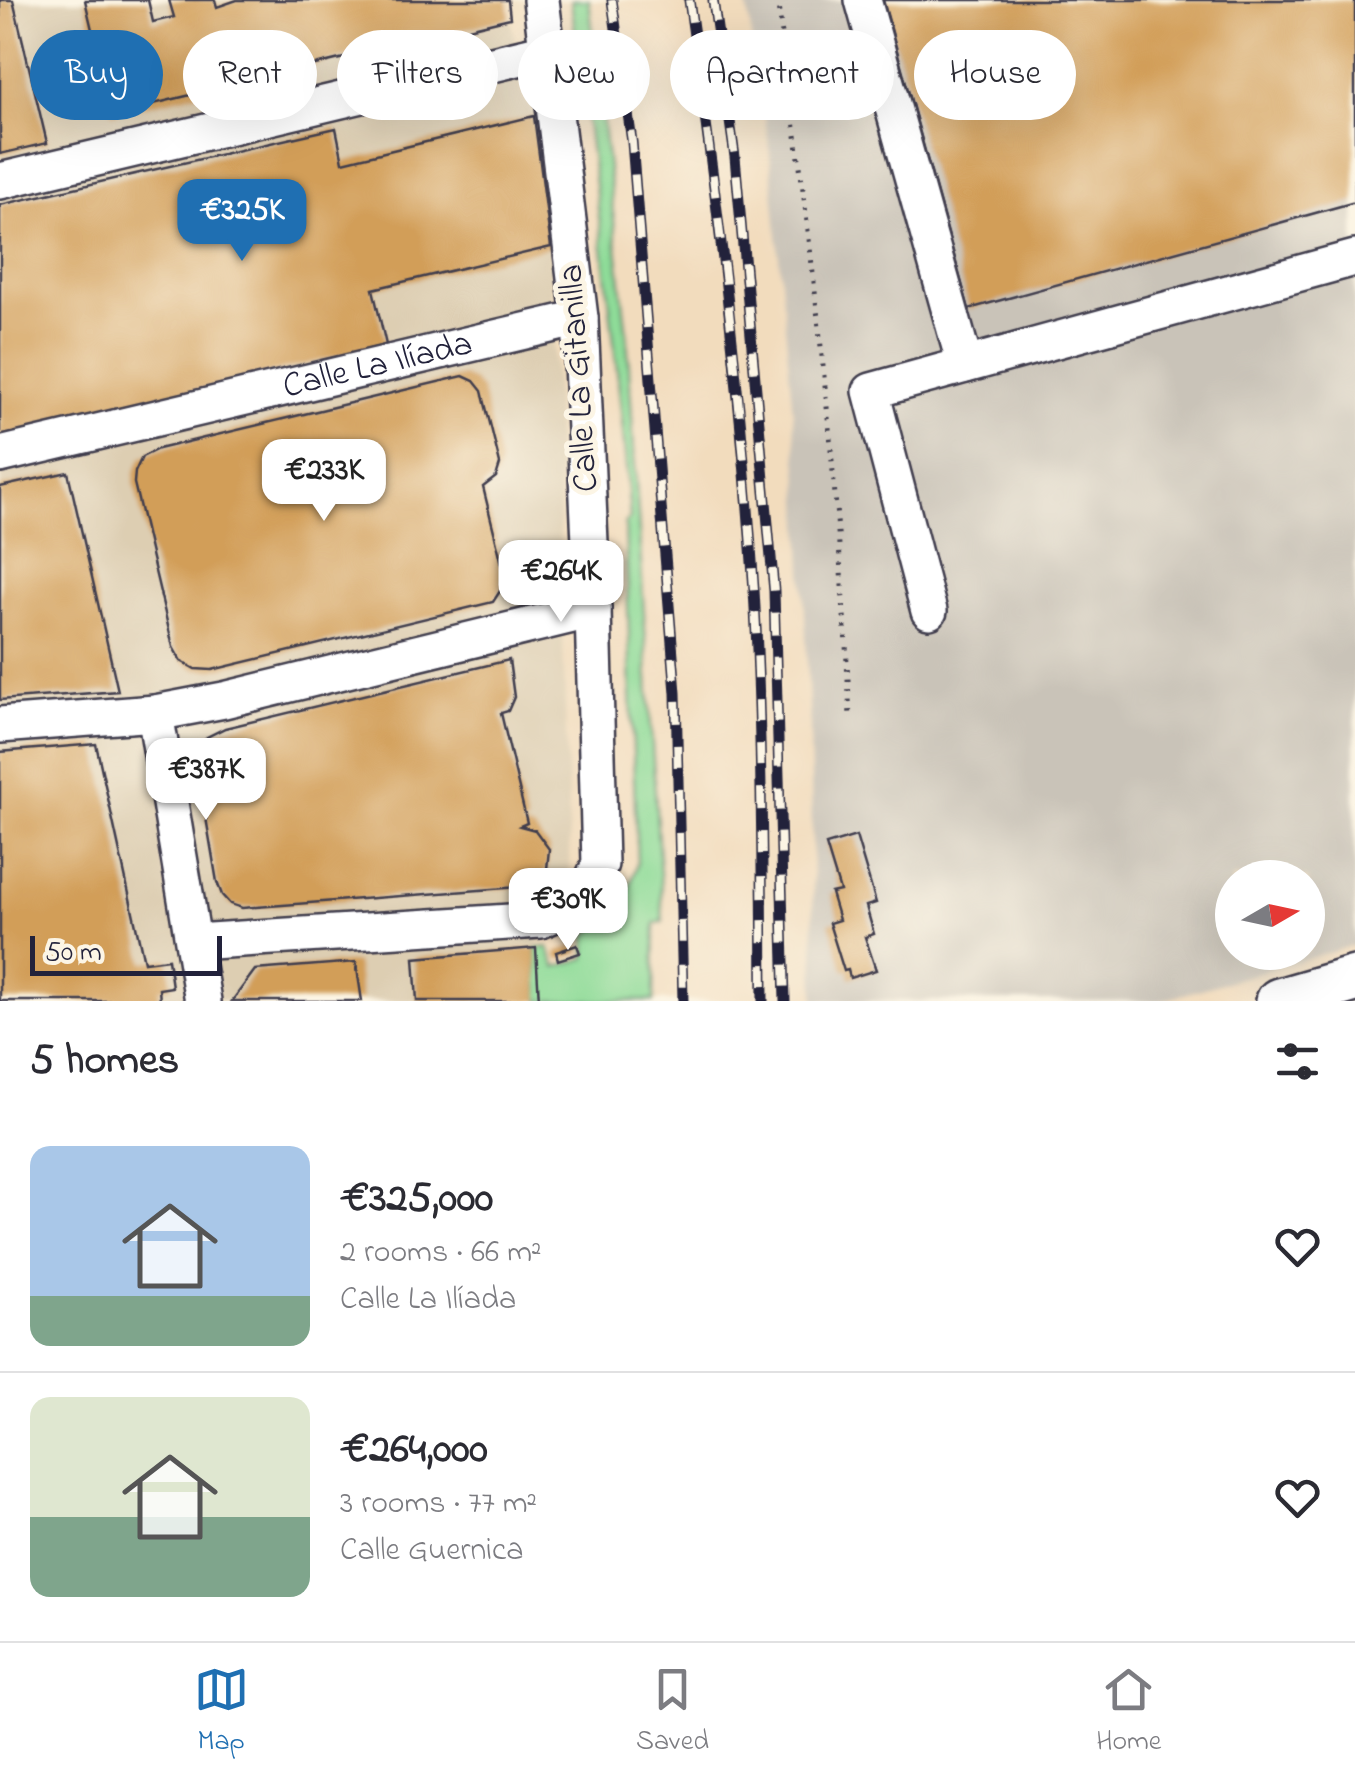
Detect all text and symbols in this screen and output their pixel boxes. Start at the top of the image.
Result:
chip: Buy [30,30,163,120]
chip: Rent [183,30,317,120]
chip: Filters [337,30,498,120]
chip: New [518,30,650,120]
chip: Apartment [670,30,894,120]
chip: House [914,30,1076,120]
pin: €325K [172,179,312,264]
text: €325K [199,188,285,235]
street label: Calle La Gitanilla [547,262,613,494]
street label: Calle La Ilíada [278,319,477,413]
pin: €233K [254,439,394,524]
text: €233K [284,448,364,495]
pin: €264K [491,540,631,625]
text: €264K [521,549,602,596]
pin: €387K [136,738,276,823]
text: €387K [168,747,244,794]
north arrow [1215,860,1325,970]
map controls [1215,860,1325,970]
pin: €309K [498,868,638,953]
text: €309K [531,877,605,924]
scale bar [30,931,222,976]
text: 50 m [45,933,102,974]
text: 5 homes [30,1031,179,1092]
icon: filters [1270,1034,1325,1089]
text: €325,000 [340,1169,493,1230]
icon: home [110,1186,230,1306]
icon: heart [1270,1219,1325,1274]
text: 2 rooms · 66 m² [340,1230,542,1277]
text: Calle La Ilíada [340,1277,516,1324]
text: €264,000 [340,1420,488,1481]
icon: home [110,1437,230,1557]
icon: heart [1270,1470,1325,1525]
text: 3 rooms · 77 m² [340,1481,537,1528]
text: Calle Guernica [340,1528,524,1575]
tab: Map [194,1662,249,1763]
tab: Saved [636,1662,709,1763]
tab: Home [1096,1662,1161,1763]

